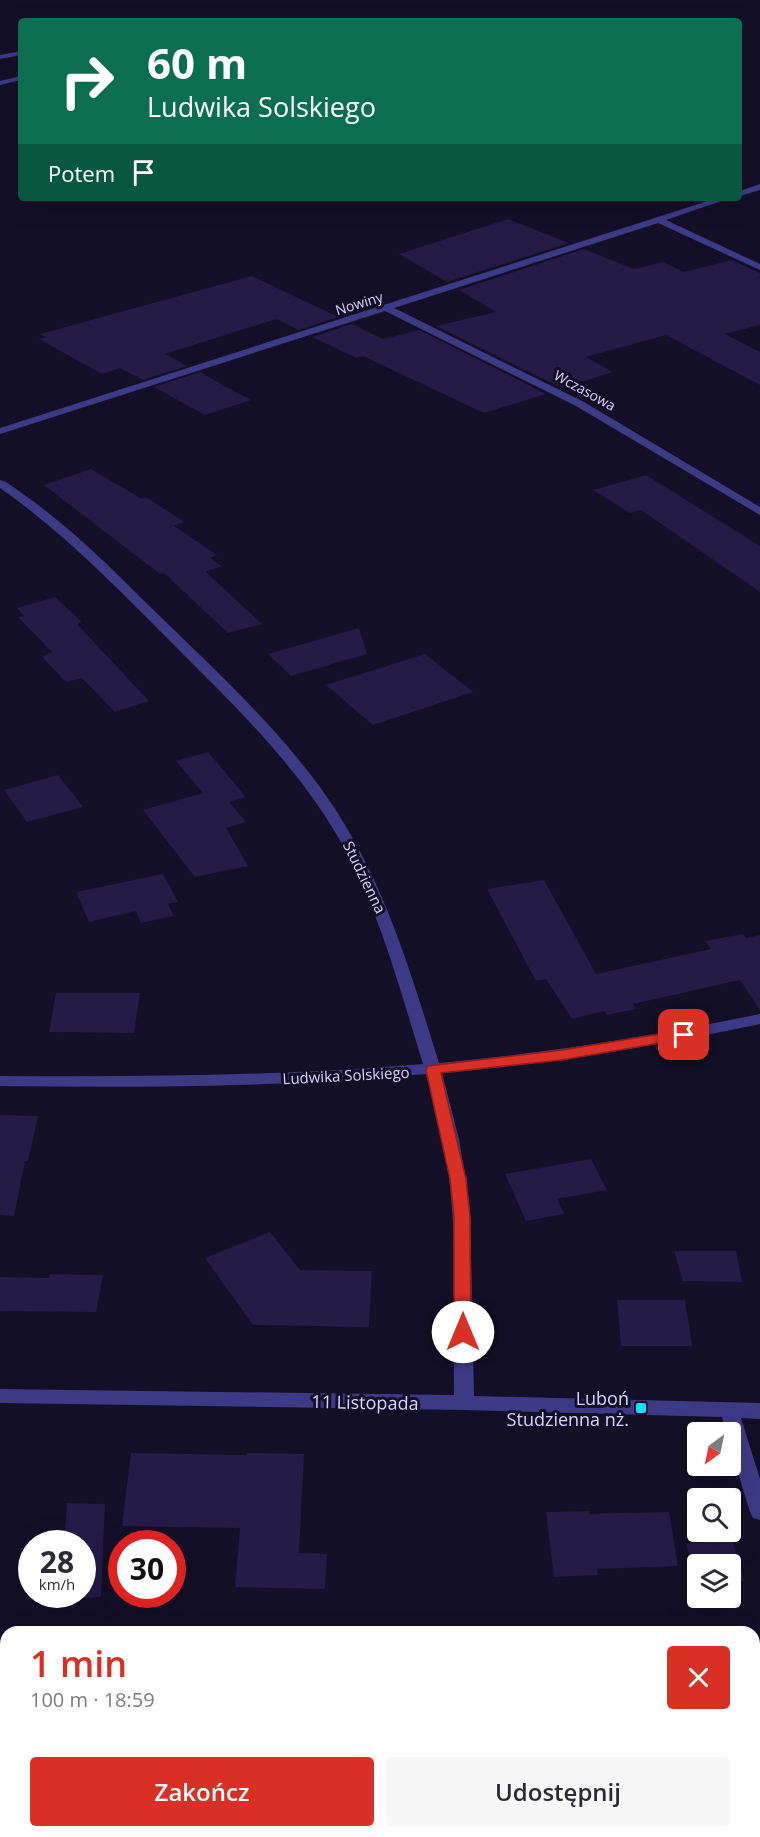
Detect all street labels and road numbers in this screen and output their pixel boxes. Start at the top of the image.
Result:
street label: Nowiny [333,286,386,319]
street label: Wczasowa [551,365,619,415]
street label: Studzienna [339,838,391,916]
street label: Ludwika Solskiego [282,1062,410,1088]
street label: 11 Listopada [311,1389,419,1415]

